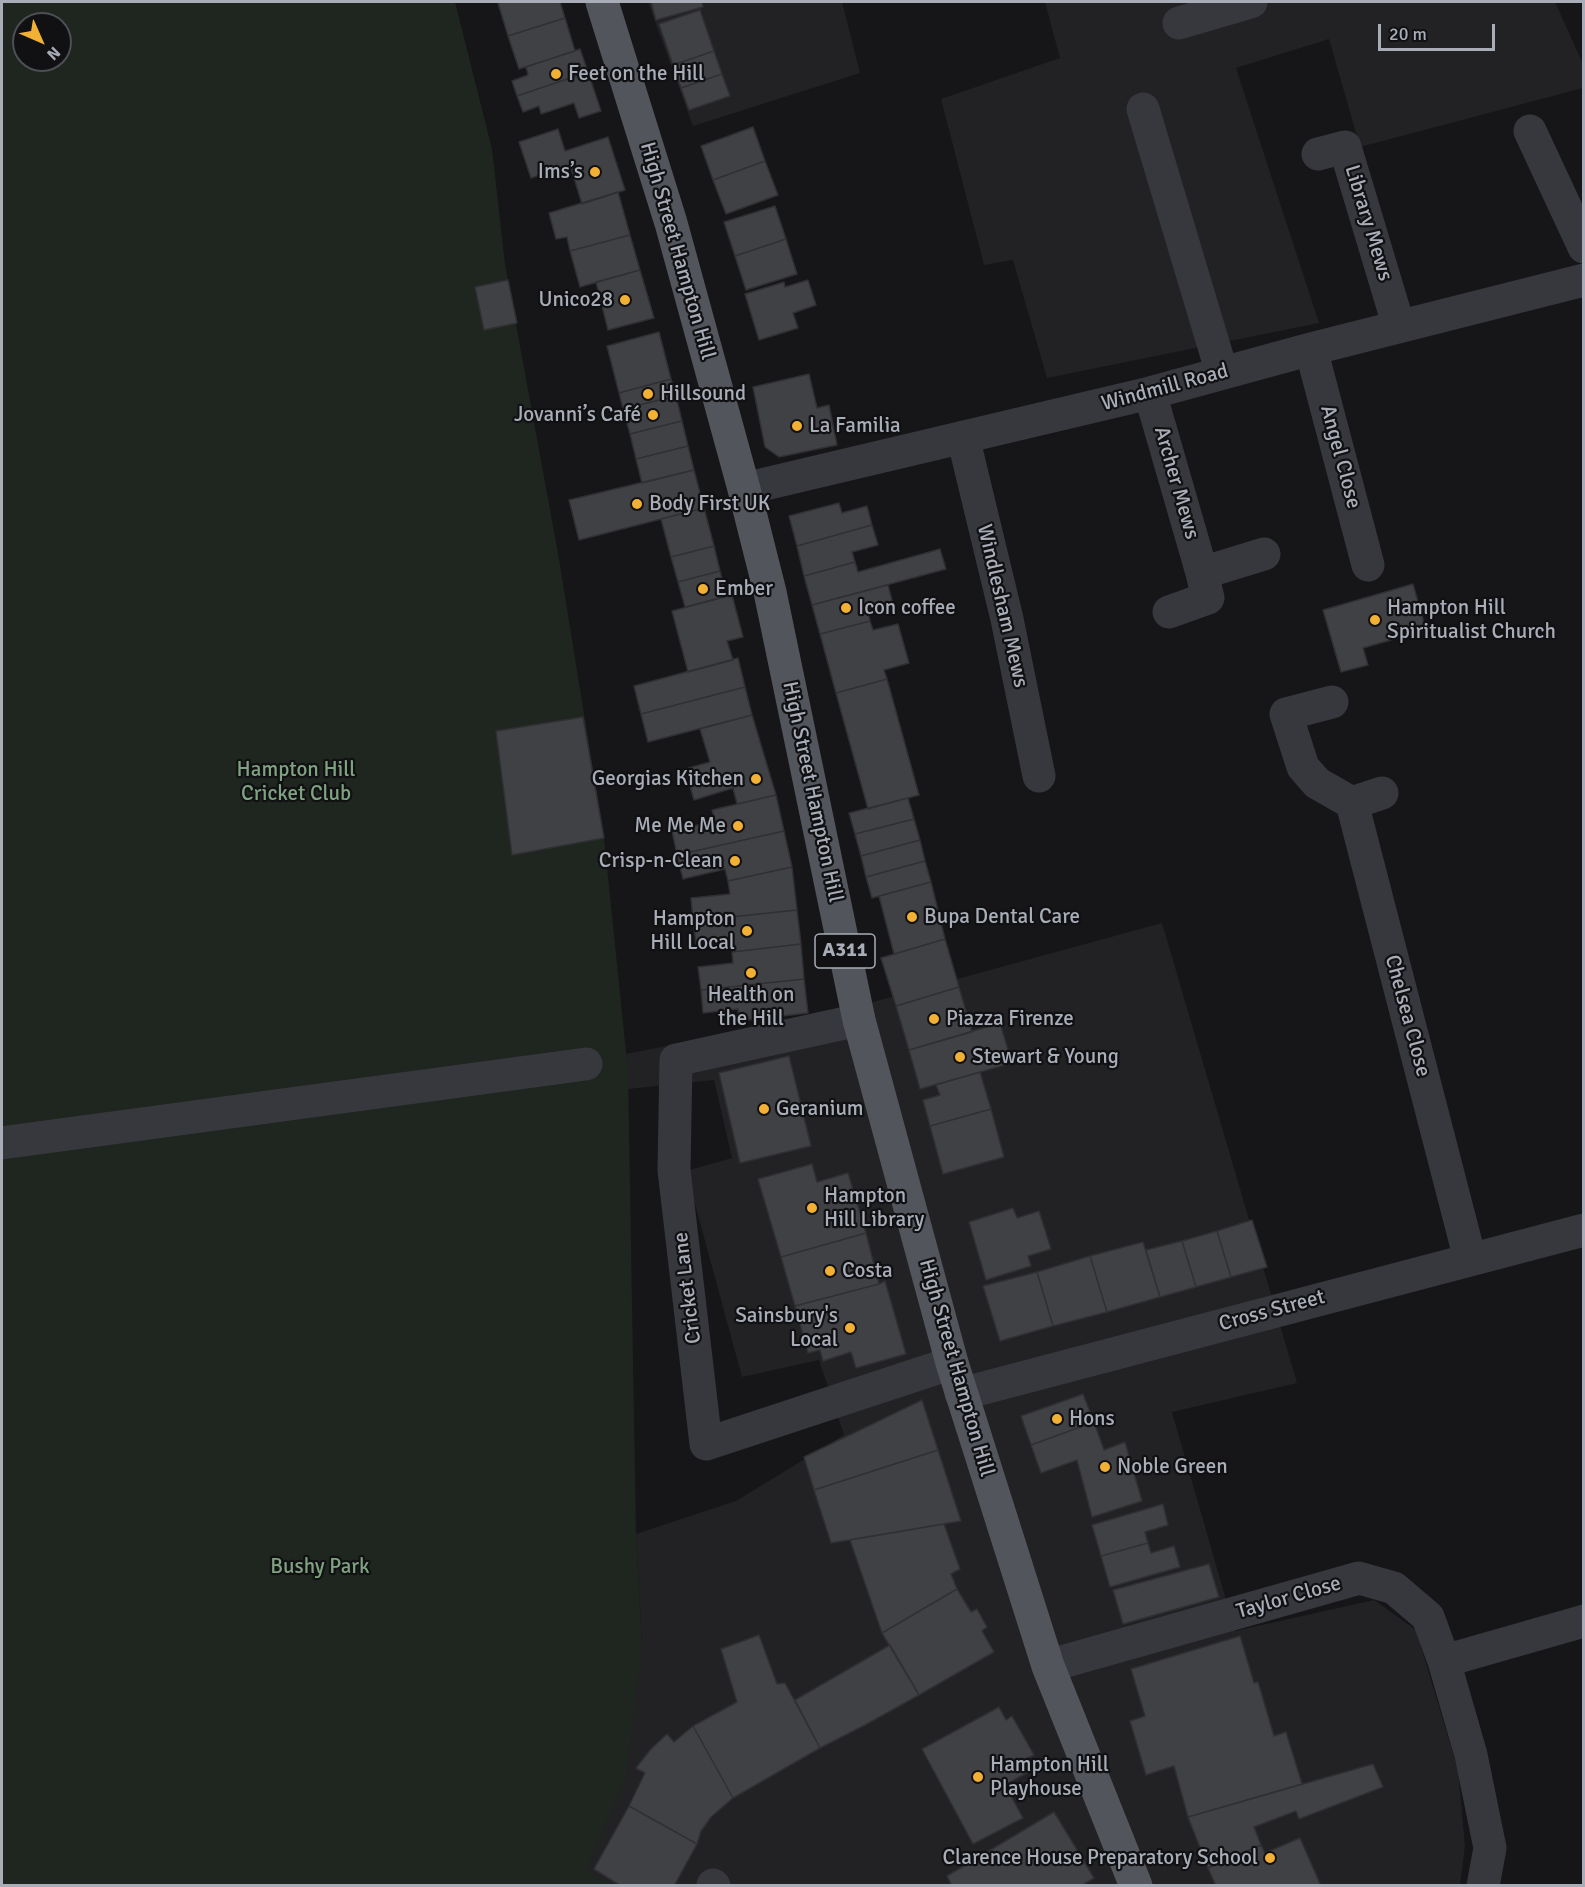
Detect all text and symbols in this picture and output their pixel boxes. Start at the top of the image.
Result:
north arrow [12,12,72,72]
scale bar [1381,12,1498,50]
text: 20 m [1389,23,1427,45]
text: N [42,42,64,64]
place label: Feet on the Hill [568,61,704,87]
marker: Feet on the Hill [549,67,563,81]
street label: High Street Hampton Hill [634,139,720,363]
place label: Ims’s [538,159,583,185]
street label: Library Mews [1338,162,1398,284]
marker: Ims’s [588,165,602,179]
place label: Unico28 [538,287,613,313]
marker: Unico28 [618,293,632,307]
street label: Windmill Road [1099,359,1231,417]
place label: Hillsound [660,381,746,407]
marker: Hillsound [641,387,655,401]
place label: Jovanni’s Café [514,402,641,428]
street label: Angel Close [1314,403,1366,511]
marker: Jovanni’s Café [646,408,660,422]
place label: La Familia [809,413,901,439]
marker: La Familia [790,419,804,433]
street label: Archer Mews [1148,424,1204,542]
place label: Body First UK [649,491,770,517]
marker: Body First UK [630,497,644,511]
street label: Windlesham Mews [971,522,1033,690]
place label: Ember [715,576,773,602]
marker: Ember [696,582,710,596]
place label: Icon coffee [858,595,956,621]
place label: Hampton Hill Spiritualist Church [1387,595,1556,645]
marker: Icon coffee [839,601,853,615]
marker: Hampton Hill Spiritualist Church [1368,613,1382,627]
street label: High Street Hampton Hill [776,679,848,905]
park label: Hampton Hill Cricket Club [237,757,355,807]
place label: Georgias Kitchen [592,766,744,792]
marker: Georgias Kitchen [749,772,763,786]
place label: Me Me Me [634,813,726,839]
marker: Me Me Me [731,819,745,833]
place label: Crisp-n-Clean [599,848,723,874]
marker: Crisp-n-Clean [728,854,742,868]
place label: Bupa Dental Care [924,904,1080,930]
place label: Hampton Hill Local [650,906,735,956]
marker: Bupa Dental Care [905,910,919,924]
marker: Hampton Hill Local [740,924,754,938]
road number: A311 [815,934,875,968]
street label: Chelsea Close [1379,952,1435,1080]
marker: Health on the Hill [744,966,758,980]
place label: Health on the Hill [708,982,794,1032]
place label: Piazza Firenze [946,1006,1074,1032]
marker: Piazza Firenze [927,1012,941,1026]
place label: Stewart & Young [972,1044,1119,1070]
marker: Stewart & Young [953,1050,967,1064]
place label: Geranium [776,1096,864,1122]
marker: Geranium [757,1102,771,1116]
place label: Hampton Hill Library [824,1183,924,1233]
marker: Hampton Hill Library [805,1201,819,1215]
street label: Cricket Lane [669,1231,707,1345]
street label: High Street Hampton Hill [913,1256,999,1480]
place label: Costa [842,1258,893,1284]
marker: Costa [823,1264,837,1278]
street label: Cross Street [1216,1285,1328,1337]
place label: Sainsbury's Local [735,1303,838,1353]
marker: Sainsbury's Local [843,1321,857,1335]
place label: Hons [1069,1406,1115,1432]
marker: Hons [1050,1412,1064,1426]
place label: Noble Green [1117,1454,1228,1480]
marker: Noble Green [1098,1460,1112,1474]
park label: Bushy Park [270,1554,370,1580]
street label: Taylor Close [1234,1571,1344,1625]
place label: Hampton Hill Playhouse [990,1752,1109,1802]
marker: Hampton Hill Playhouse [971,1770,985,1784]
place label: Clarence House Preparatory School [942,1845,1258,1871]
marker: Clarence House Preparatory School [1263,1851,1277,1865]

